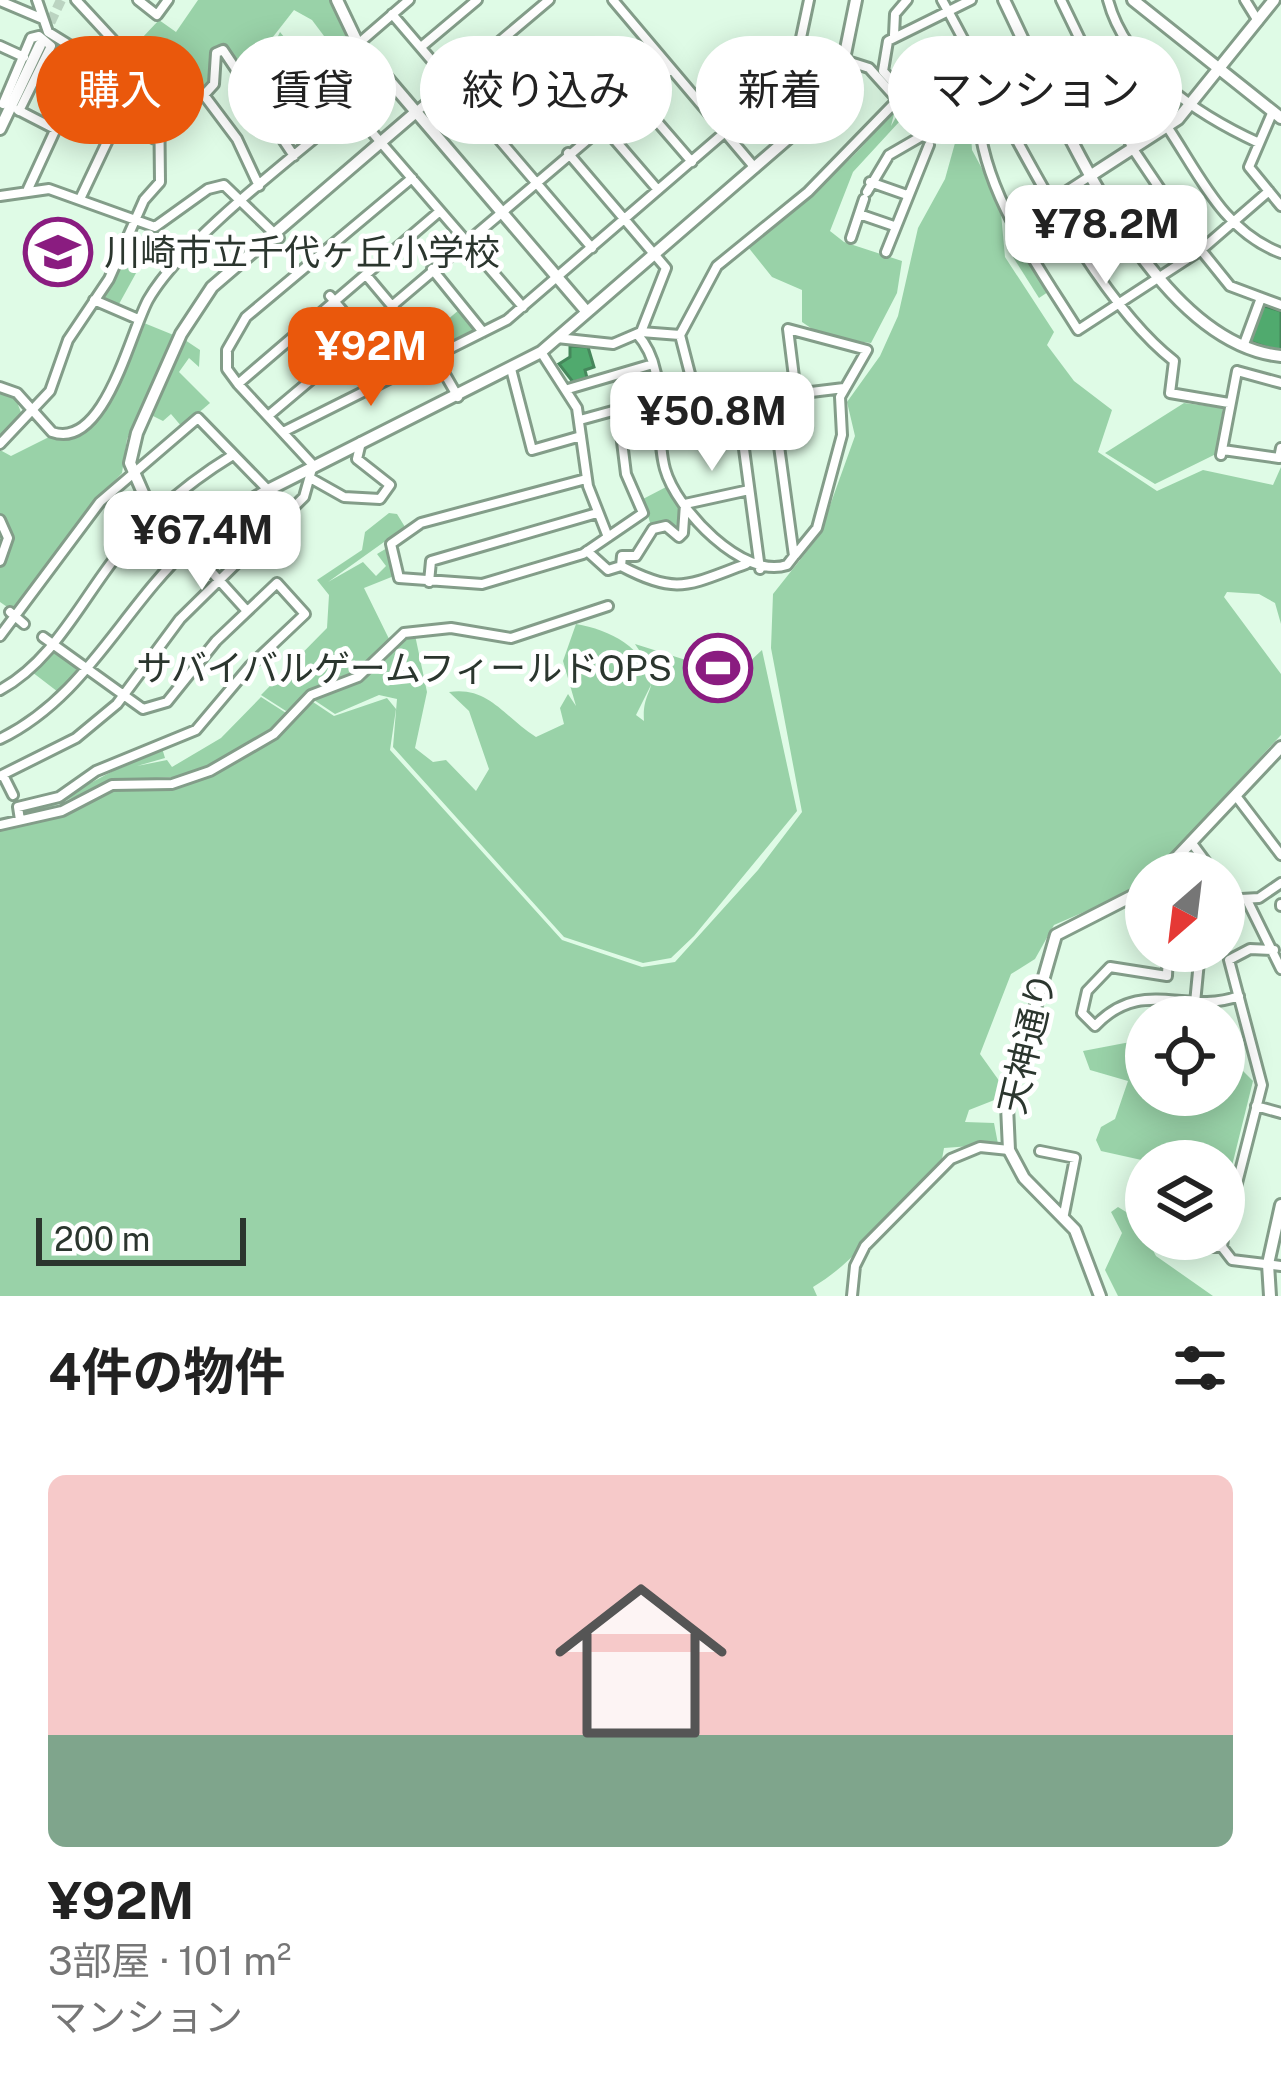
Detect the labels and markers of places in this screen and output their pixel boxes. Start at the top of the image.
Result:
pin: ¥78.2M [1008,185,1204,287]
school or university icon: 川崎市立千代ヶ丘小学校 [23,217,93,287]
place label: 川崎市立千代ヶ丘小学校 [104,231,500,273]
pin: ¥92M [300,307,442,409]
pin: ¥50.8M [614,372,810,474]
pin: ¥67.4M [104,491,300,593]
sports icon: サバイバルゲームフィールドOPS [683,633,753,703]
place label: サバイバルゲームフィールドOPS [136,647,672,689]

